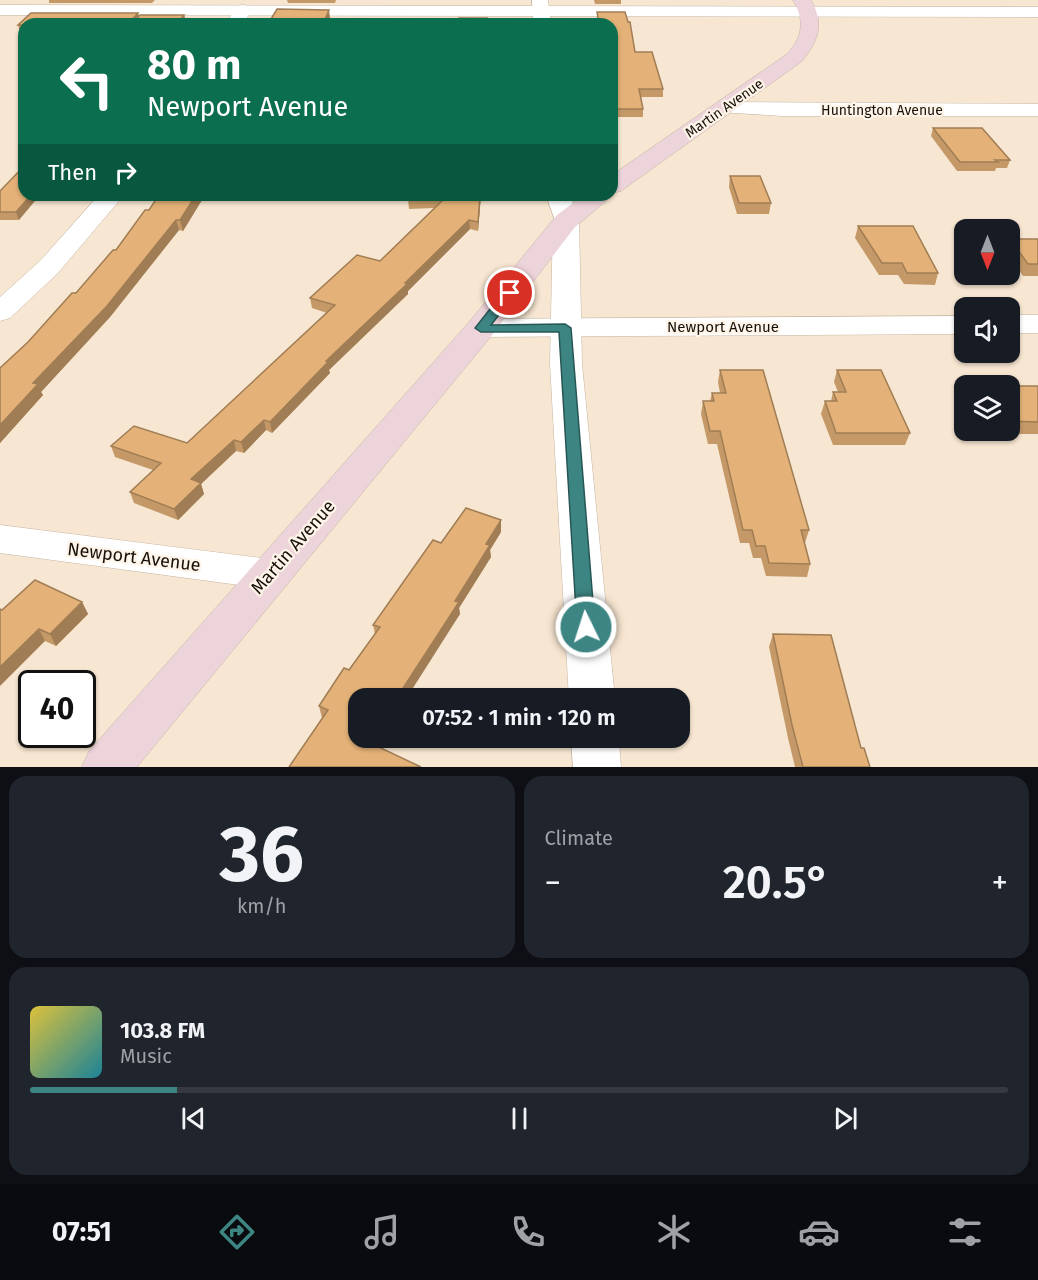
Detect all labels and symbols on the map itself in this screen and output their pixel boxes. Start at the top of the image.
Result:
street label: Martin Avenue [682,75,767,142]
street label: Huntington Avenue [821,102,943,119]
north arrow [954,219,1020,285]
pin [484,267,535,318]
street label: Newport Avenue [667,318,779,336]
street label: Martin Avenue [246,495,340,599]
street label: Newport Avenue [66,538,202,576]
position arrow [554,595,618,659]
speed limit sign: 40 [18,670,96,748]

